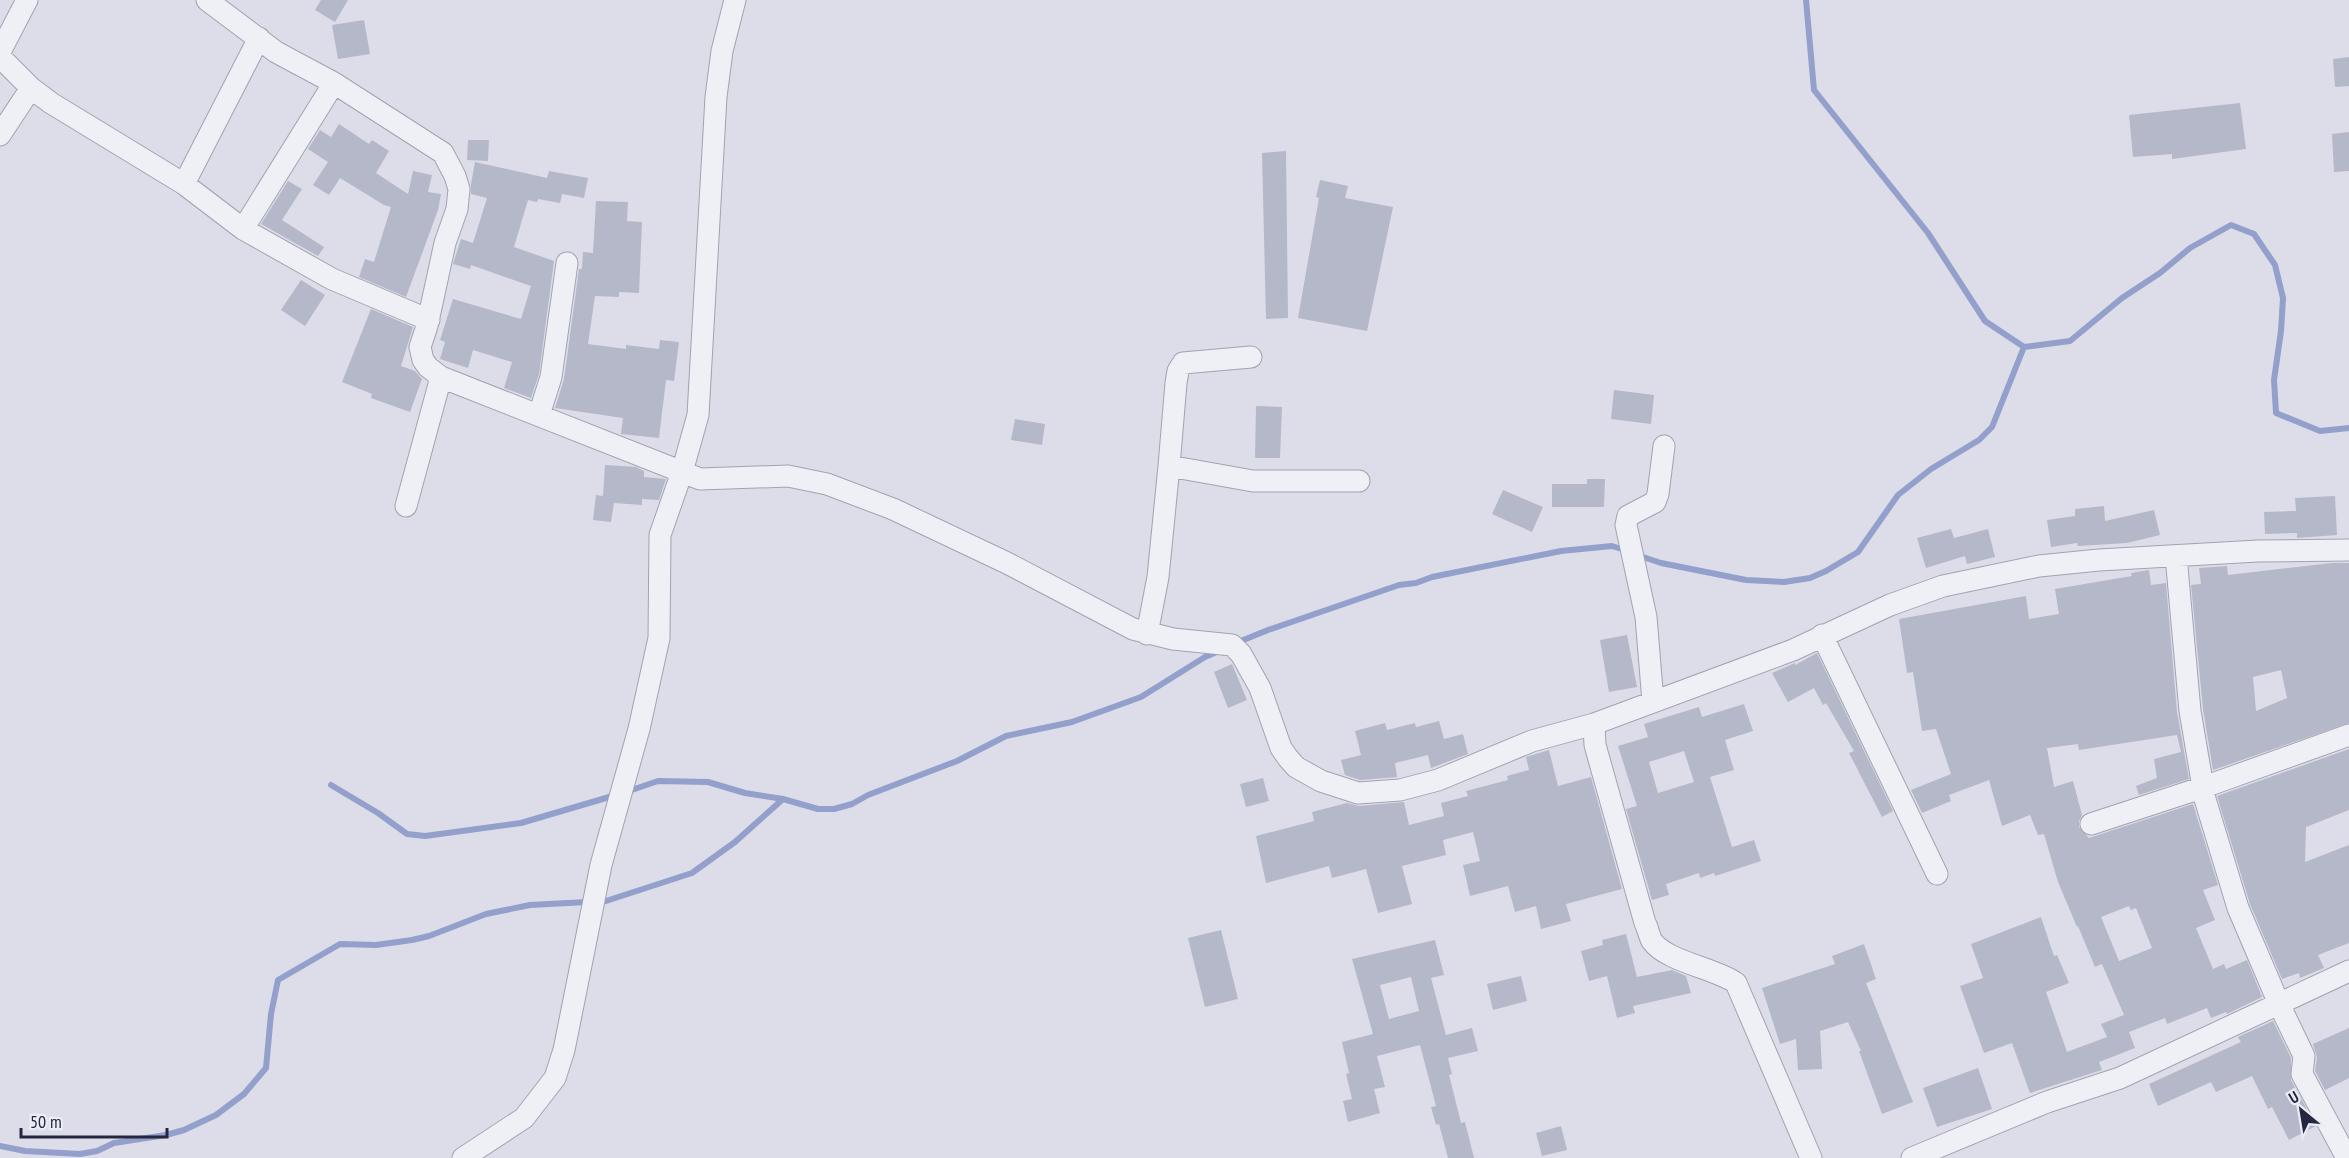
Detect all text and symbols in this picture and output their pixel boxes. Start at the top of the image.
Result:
north arrow [2271,1080,2331,1140]
text: U [2285,1086,2302,1108]
scale bar [21,1101,166,1139]
text: 50 m [30,1110,62,1133]

